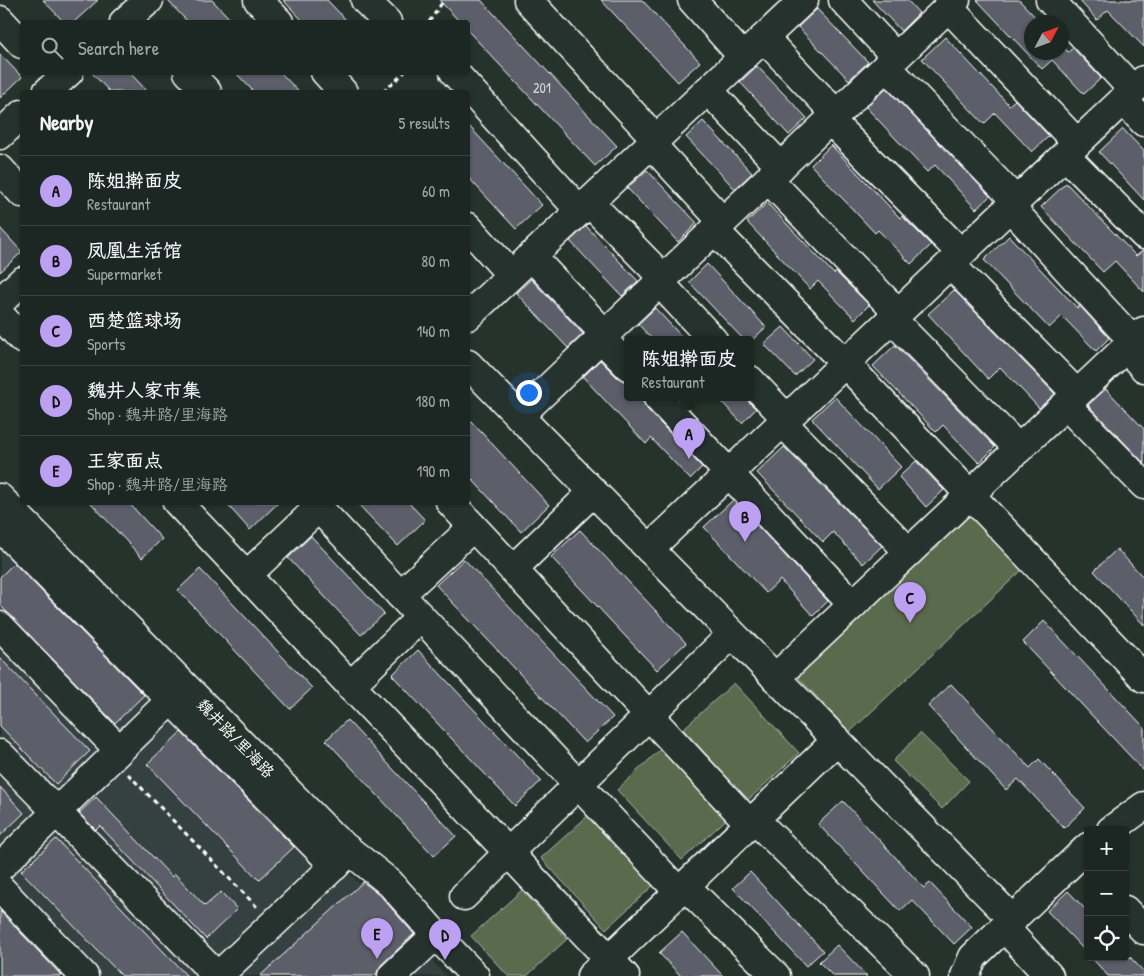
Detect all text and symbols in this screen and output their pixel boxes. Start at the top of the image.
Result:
north arrow [1024,15,1069,60]
search box [20,20,470,75]
icon: search [38,34,66,62]
text: Search here [78,35,159,61]
house number: 201 [533,78,551,97]
text: Nearby [40,108,93,137]
text: 5 results [399,112,450,134]
text: 陈姐擀面皮 [87,167,182,193]
text: A [52,180,60,202]
text: 60 m [422,180,450,202]
text: Restaurant [87,193,150,215]
text: 凤凰生活馆 [87,237,182,263]
text: B [52,250,60,272]
text: 80 m [421,250,450,272]
text: Supermarket [87,263,162,285]
text: 西楚篮球场 [87,307,182,333]
text: C [52,320,60,342]
text: 140 m [416,320,450,342]
text: Sports [87,333,125,355]
popup [624,336,754,401]
text: 陈姐擀面皮 [641,345,737,371]
text: Restaurant [641,371,705,393]
text: 魏井人家市集 [87,377,201,403]
your location [516,380,542,406]
text: D [52,390,60,412]
text: 180 m [416,390,450,412]
text: Shop · 魏井路/里海路 [87,403,228,425]
pin: A [673,418,705,459]
text: 王家面点 [87,447,163,473]
text: E [52,460,60,482]
text: 190 m [417,460,450,482]
text: Shop · 魏井路/里海路 [87,473,228,495]
pin: B [729,501,761,542]
pin: C [894,582,926,623]
street label: 魏井路/里海路 [192,693,280,783]
map controls [1084,826,1129,961]
button: + [1084,826,1129,871]
button: − [1084,871,1129,916]
button: locate [1084,916,1129,961]
pin: E [361,918,393,959]
pin: D [429,919,461,960]

